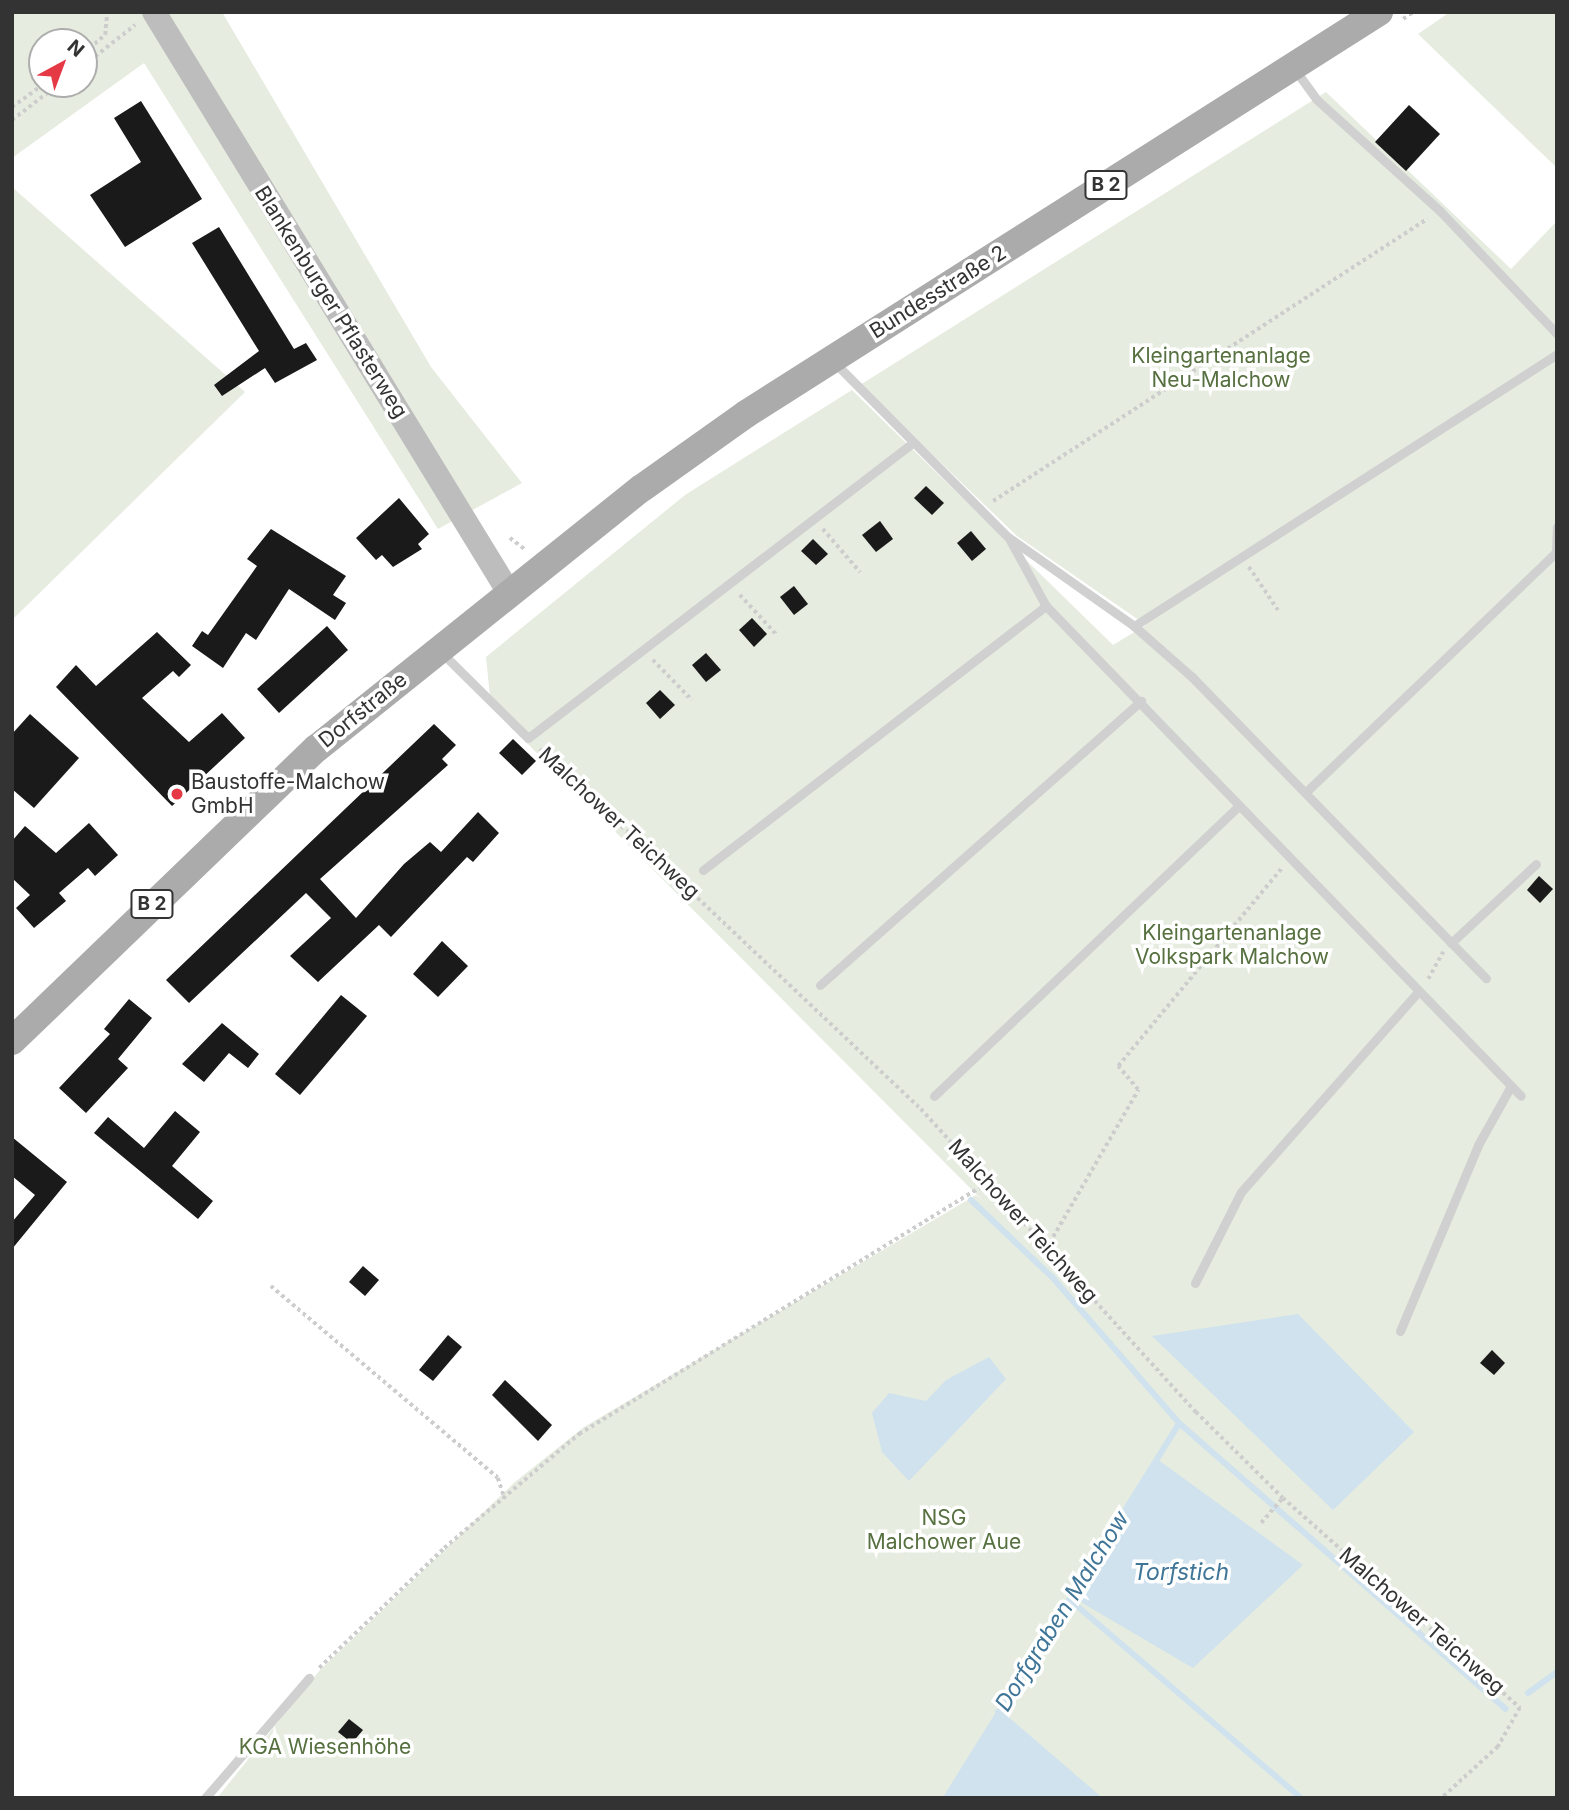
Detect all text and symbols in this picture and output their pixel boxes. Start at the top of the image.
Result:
north arrow [28,28,98,98]
text: N [63,35,89,62]
road number: B 2 [1083,169,1129,200]
street label: Blankenburger Pflasterweg [249,181,413,423]
street label: Bundesstraße 2 [865,240,1011,344]
park label: Kleingartenanlage Neu-Malchow [1131,343,1311,393]
street label: Dorfstraße [314,667,412,753]
street label: Malchower Teichweg [533,742,705,904]
place label: Baustoffe-Malchow GmbH [191,769,385,819]
marker: Baustoffe-Malchow GmbH [169,786,185,802]
road number: B 2 [129,888,175,920]
park label: Kleingartenanlage Volkspark Malchow [1135,920,1329,970]
street label: Malchower Teichweg [943,1134,1103,1308]
park label: NSG Malchower Aue [867,1505,1021,1555]
water label: Dorfgraben Malchow [989,1506,1135,1716]
street label: Malchower Teichweg [1334,1542,1510,1700]
water label: Torfstich [1133,1558,1229,1586]
park label: KGA Wiesenhöhe [239,1734,411,1760]

